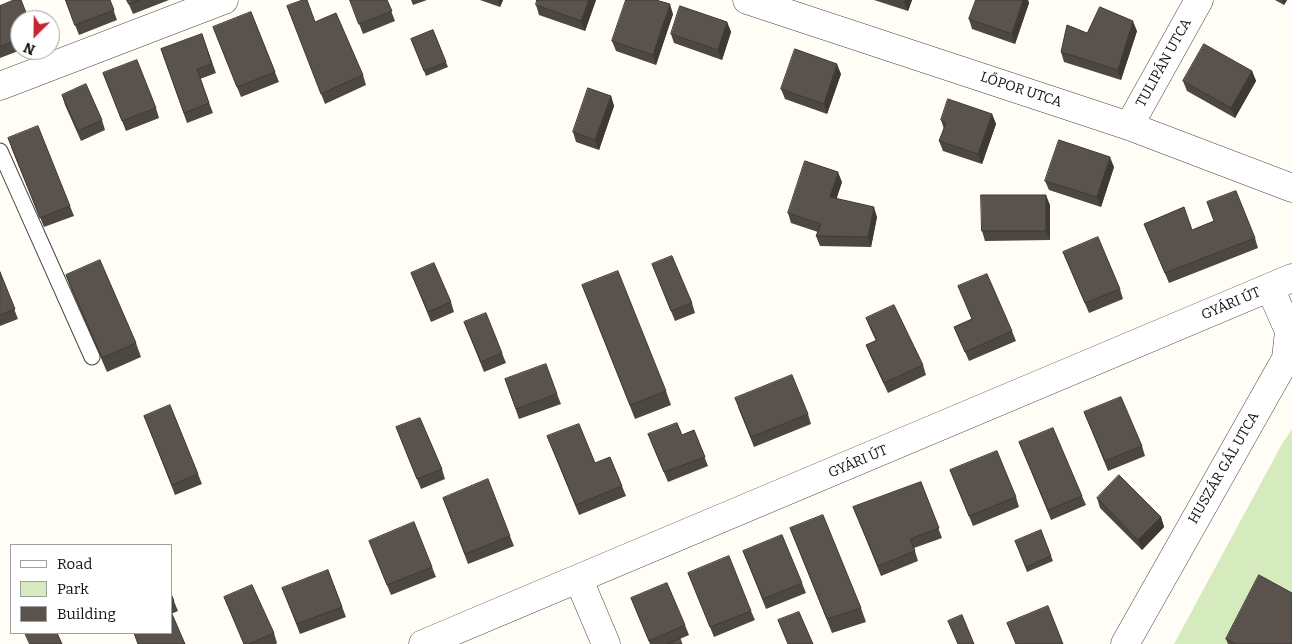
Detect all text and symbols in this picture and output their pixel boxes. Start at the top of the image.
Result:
north arrow [10,10,60,60]
street label: TULIPÁN UTCA [1133,16,1195,110]
text: N [21,38,38,58]
street label: LŐPOR UTCA [978,69,1064,111]
street label: GYÁRI ÚT [1199,284,1263,324]
street label: HUSZÁR GÁL UTCA [1185,409,1263,527]
street label: GYÁRI ÚT [826,442,890,482]
legend [10,544,172,634]
text: Road [57,555,92,573]
text: Park [57,580,89,598]
text: Building [57,605,116,623]

